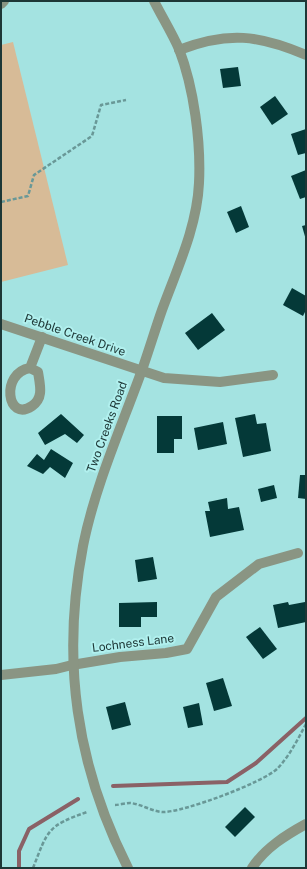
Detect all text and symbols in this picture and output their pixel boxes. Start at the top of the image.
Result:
street label: Pebble Creek Drive [22,311,128,359]
street label: Two Creeks Road [84,380,130,474]
street label: Lochness Lane [91,631,175,655]

